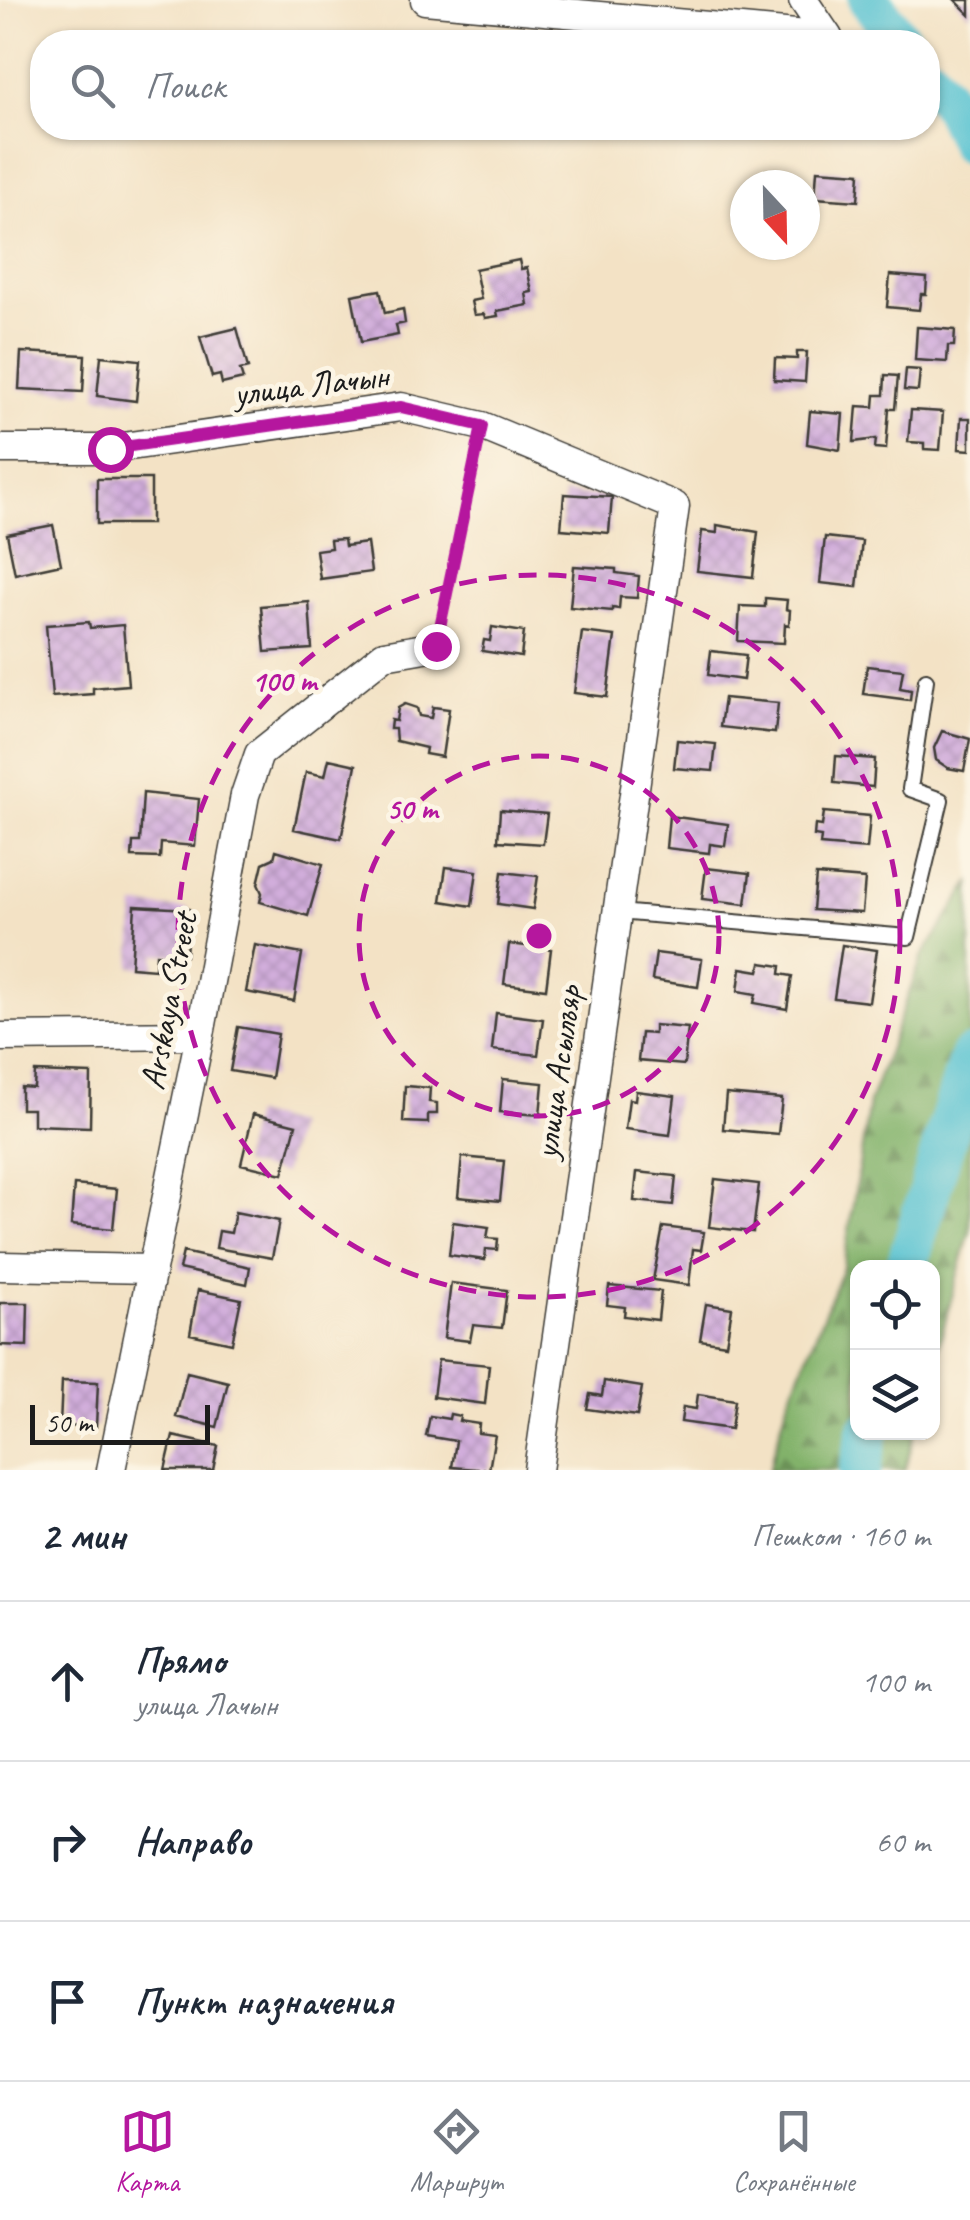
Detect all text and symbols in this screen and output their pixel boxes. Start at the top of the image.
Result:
search box [30,30,940,140]
icon: search [65,58,120,113]
text: Поиск [145,62,225,109]
north arrow [730,170,820,260]
street label: улица Лачын [229,352,394,417]
route start [88,427,134,473]
route end [414,624,460,670]
text: 100 m [252,662,319,700]
text: 50 m [387,790,440,828]
street label: Arskaya Street [129,906,208,1093]
centre of rings [521,918,557,954]
street label: улица Асылъяр [523,981,592,1164]
map controls [850,1260,940,1440]
button: locate [850,1260,940,1350]
button: layers [850,1350,940,1440]
scale bar [30,1400,210,1444]
text: 50 m [45,1405,93,1440]
text: 2 мин [40,1509,125,1562]
text: Пешком · 160 m [751,1515,930,1556]
text: Прямо [135,1637,225,1684]
icon: ahead [40,1654,95,1709]
text: 100 m [861,1661,930,1702]
text: улица Лачын [135,1684,277,1725]
icon: right [40,1814,95,1869]
text: Направо [135,1818,251,1865]
text: 60 m [876,1821,930,1862]
icon: arrive [40,1974,95,2029]
text: Пункт назначения [135,1978,392,2025]
tab: Карта [115,2104,179,2199]
tab: Маршрут [410,2104,502,2199]
tab: Сохранённые [733,2104,855,2199]

